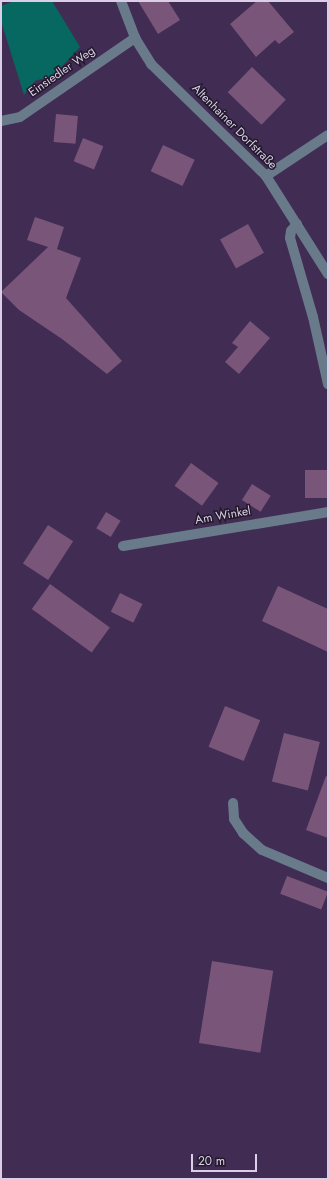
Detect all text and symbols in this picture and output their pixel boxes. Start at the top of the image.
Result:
street label: Einsiedler Weg [26,44,98,100]
street label: Altenhainer Dorfstraße [189,82,279,172]
street label: Am Winkel [194,504,252,528]
scale bar [193,1146,259,1172]
text: 20 m [198,1152,225,1170]

